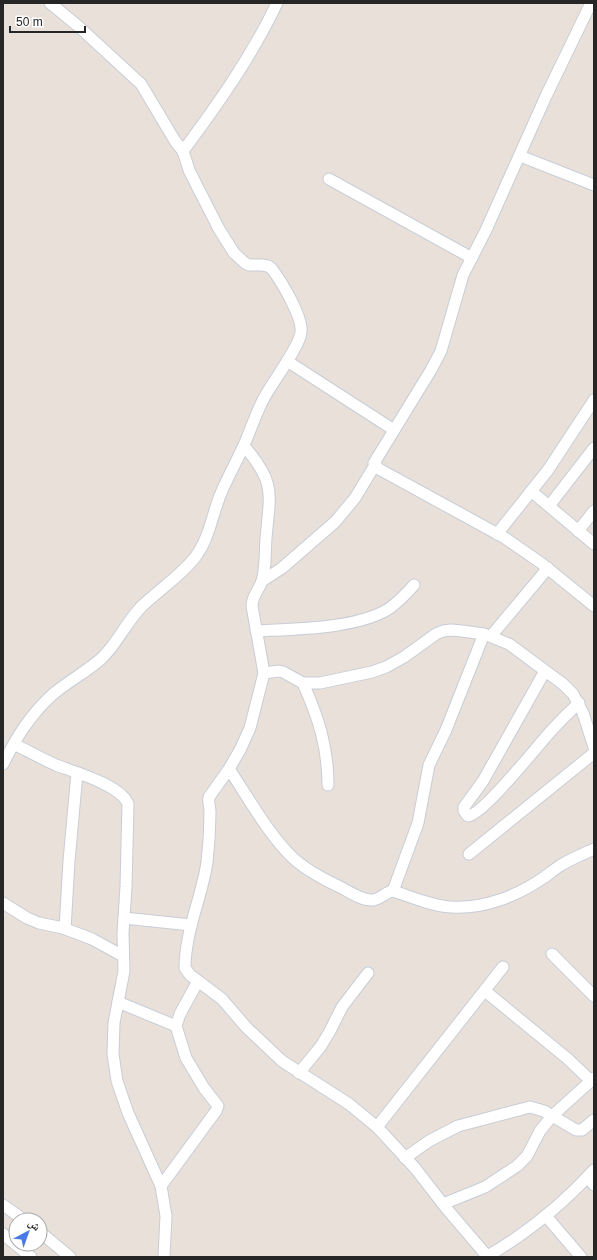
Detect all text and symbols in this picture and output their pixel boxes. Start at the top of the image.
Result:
scale bar [10,8,85,34]
text: 50 m [16,15,43,29]
north arrow [8,1212,48,1252]
text: ش [25,1216,43,1235]

